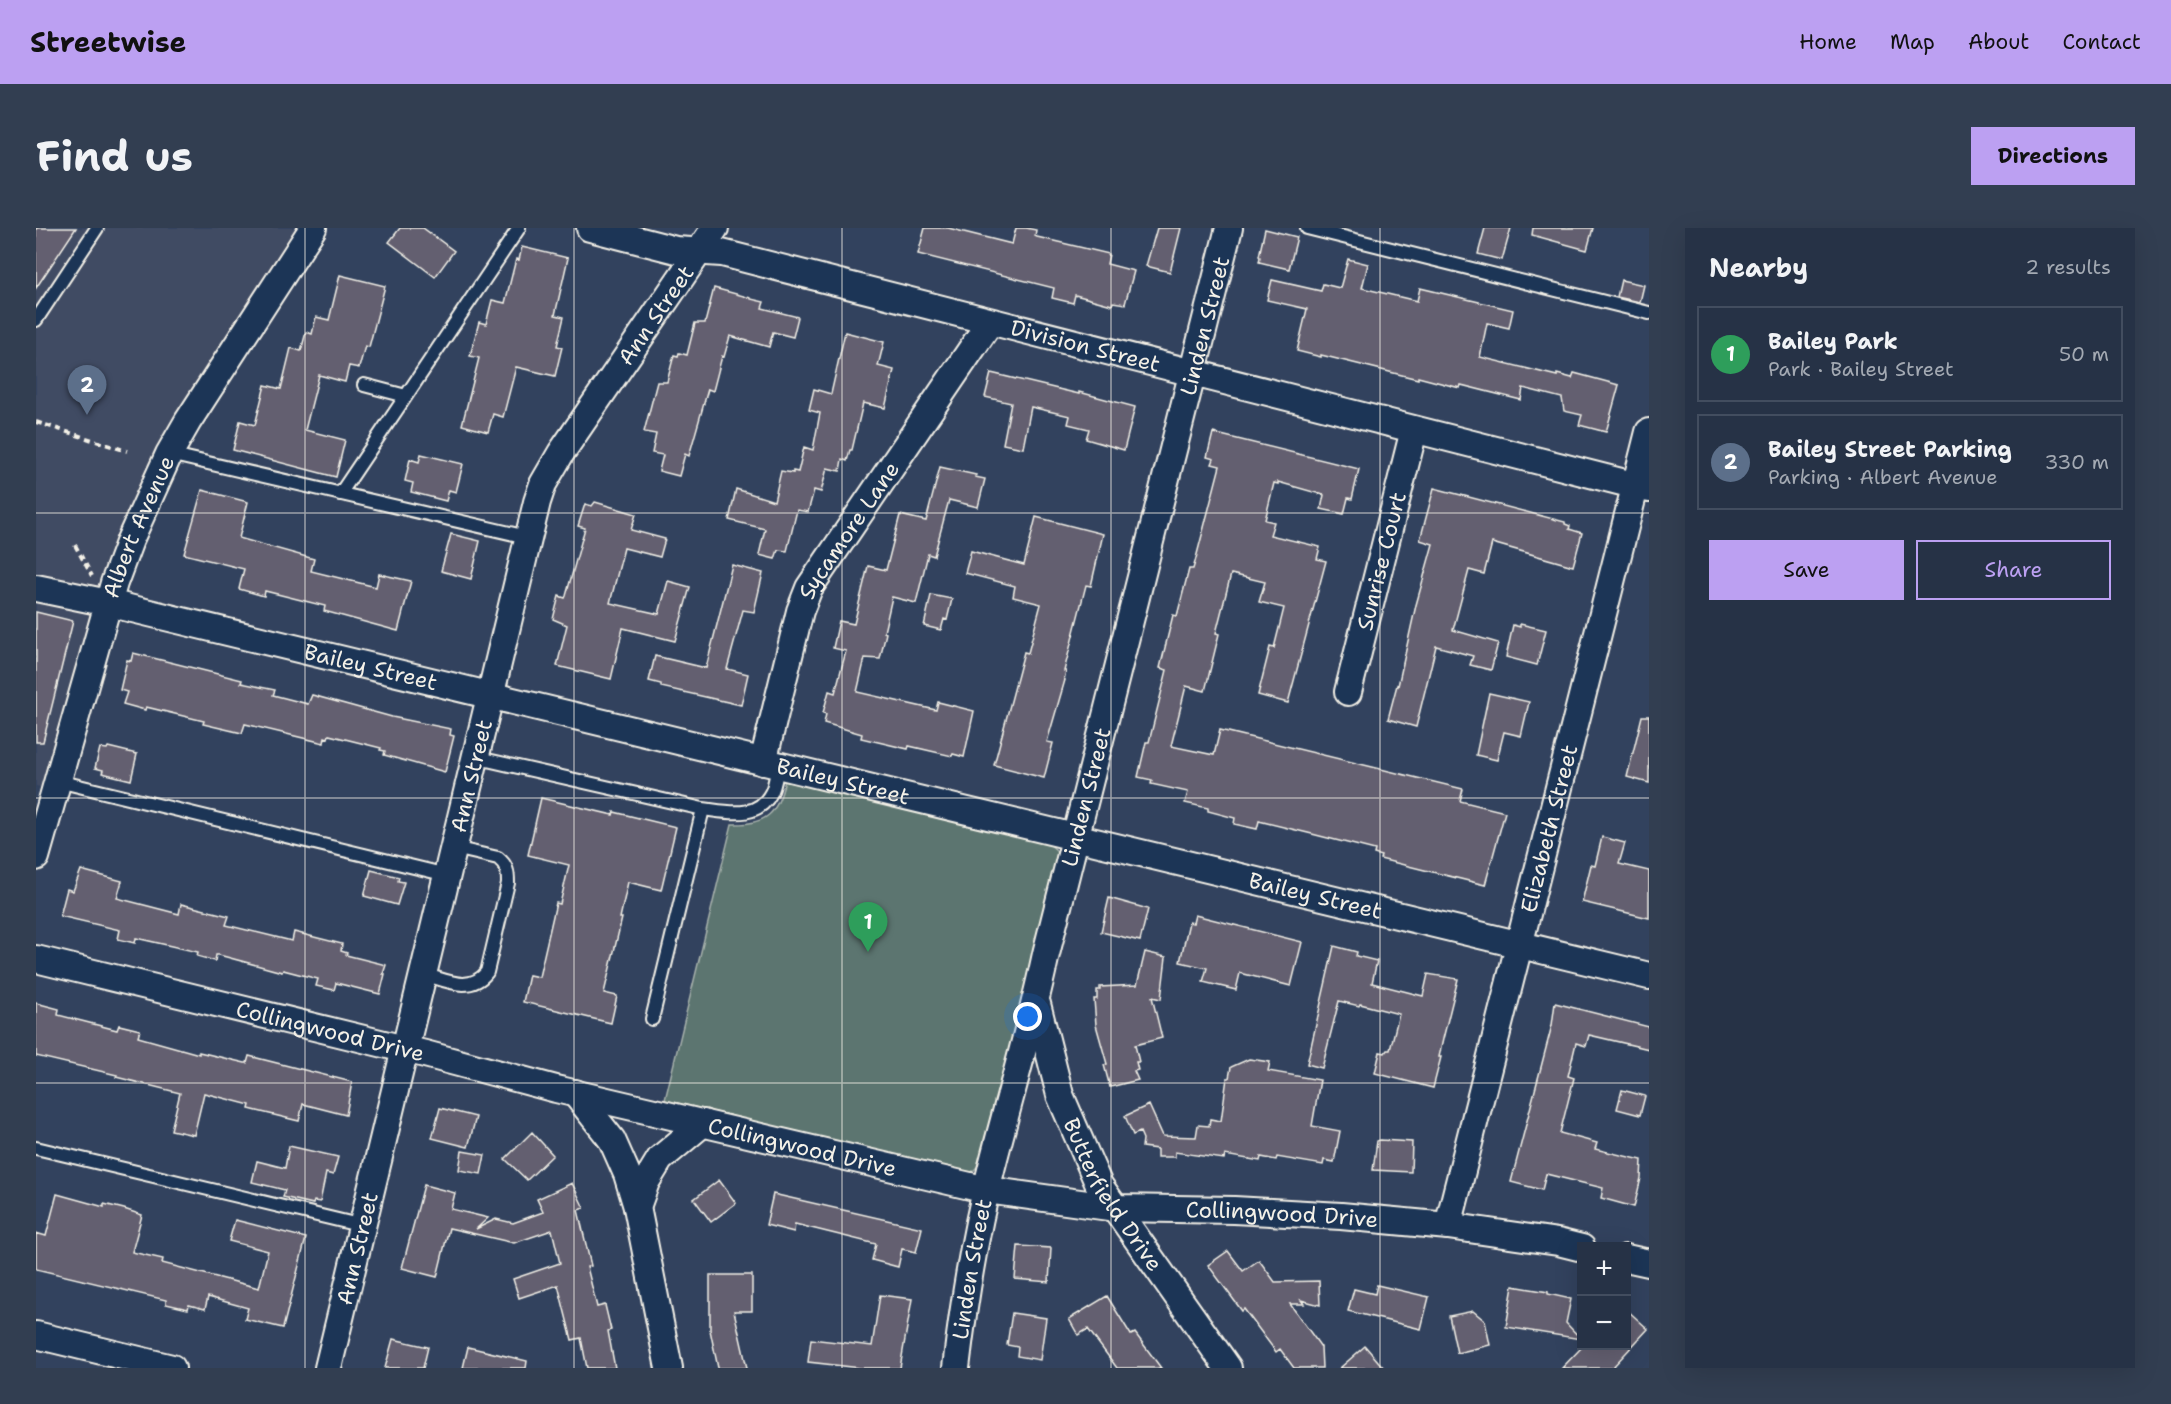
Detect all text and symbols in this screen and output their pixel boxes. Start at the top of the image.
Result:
text: Streetwise [30,23,186,61]
text: Home [1799,28,1857,56]
text: Map [1890,28,1935,56]
text: About [1968,28,2029,56]
text: Contact [2062,28,2141,56]
button: Directions [1971,127,2135,185]
text: Find us [36,128,193,184]
text: Nearby [1709,250,1808,285]
street label: Linden Street [1173,253,1236,399]
text: 2 results [2025,254,2111,280]
street label: Ann Street [611,260,700,371]
street label: Division Street [1007,313,1163,379]
text: Bailey Park [1768,327,1898,356]
text: 1 [1726,341,1735,367]
text: 50 m [2059,341,2109,367]
text: Park · Bailey Street [1768,356,1954,382]
pin: 2 [68,366,106,415]
text: Bailey Street Parking [1768,435,2012,464]
text: 2 [1724,449,1738,475]
text: 330 m [2045,449,2109,475]
street label: Albert Avenue [96,451,181,601]
street label: Sycamore Lane [792,456,906,603]
text: Parking · Albert Avenue [1768,464,1998,490]
street label: Sunrise Court [1350,489,1413,633]
button: Save [1709,540,1904,600]
button: Share [1916,540,2111,600]
street label: Bailey Street [301,637,440,697]
street label: Ann Street [444,717,499,835]
street label: Linden Street [1055,724,1118,870]
street label: Elizabeth Street [1514,742,1584,916]
street label: Bailey Street [774,751,913,812]
street label: Bailey Street [1246,866,1385,926]
pin: 1 [848,902,888,952]
street label: Collingwood Drive [233,994,427,1068]
your location [1013,1002,1042,1031]
street label: Collingwood Drive [705,1111,899,1183]
street label: Butterfield Drive [1057,1113,1169,1277]
street label: Ann Street [330,1189,385,1308]
street label: Collingwood Drive [1185,1195,1379,1234]
street label: Linden Street [946,1196,999,1341]
map controls [1577,1242,1631,1350]
button: + [1577,1242,1631,1296]
button: − [1577,1296,1631,1350]

